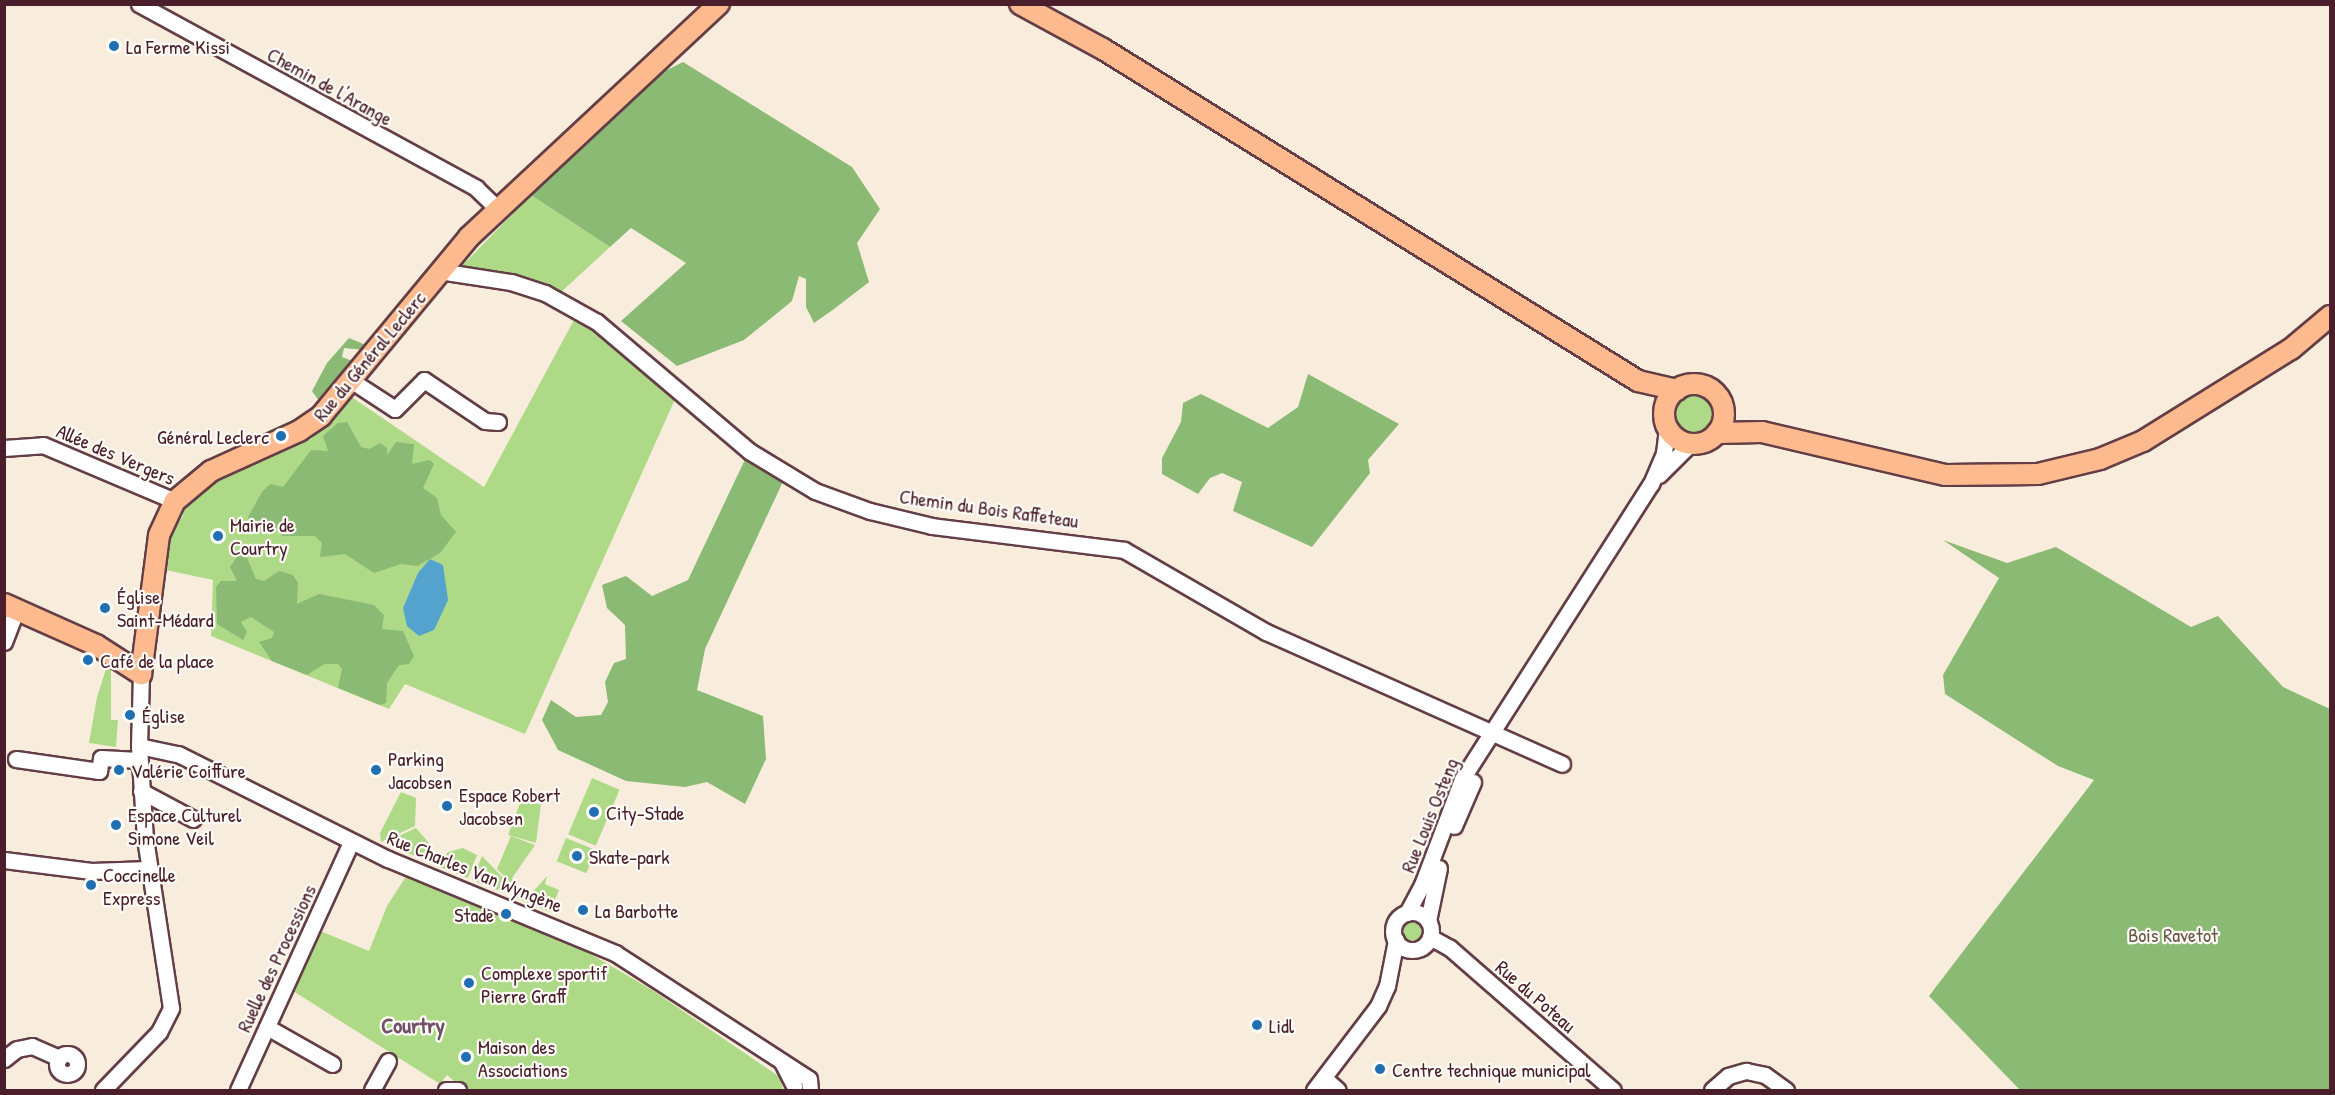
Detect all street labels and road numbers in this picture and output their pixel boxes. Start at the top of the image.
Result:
street label: Chemin de l'Arange [263,42,397,130]
street label: Rue du Général Leclerc [308,286,430,426]
street label: Allée des Vergers [53,418,179,490]
street label: Chemin du Bois Raffeteau [898,484,1080,532]
street label: Rue Louis Osteng [1395,754,1463,876]
street label: Rue Charles Van Wyngène [384,825,566,917]
street label: Ruelle des Processions [231,880,321,1036]
street label: Rue du Poteau [1491,955,1581,1037]

